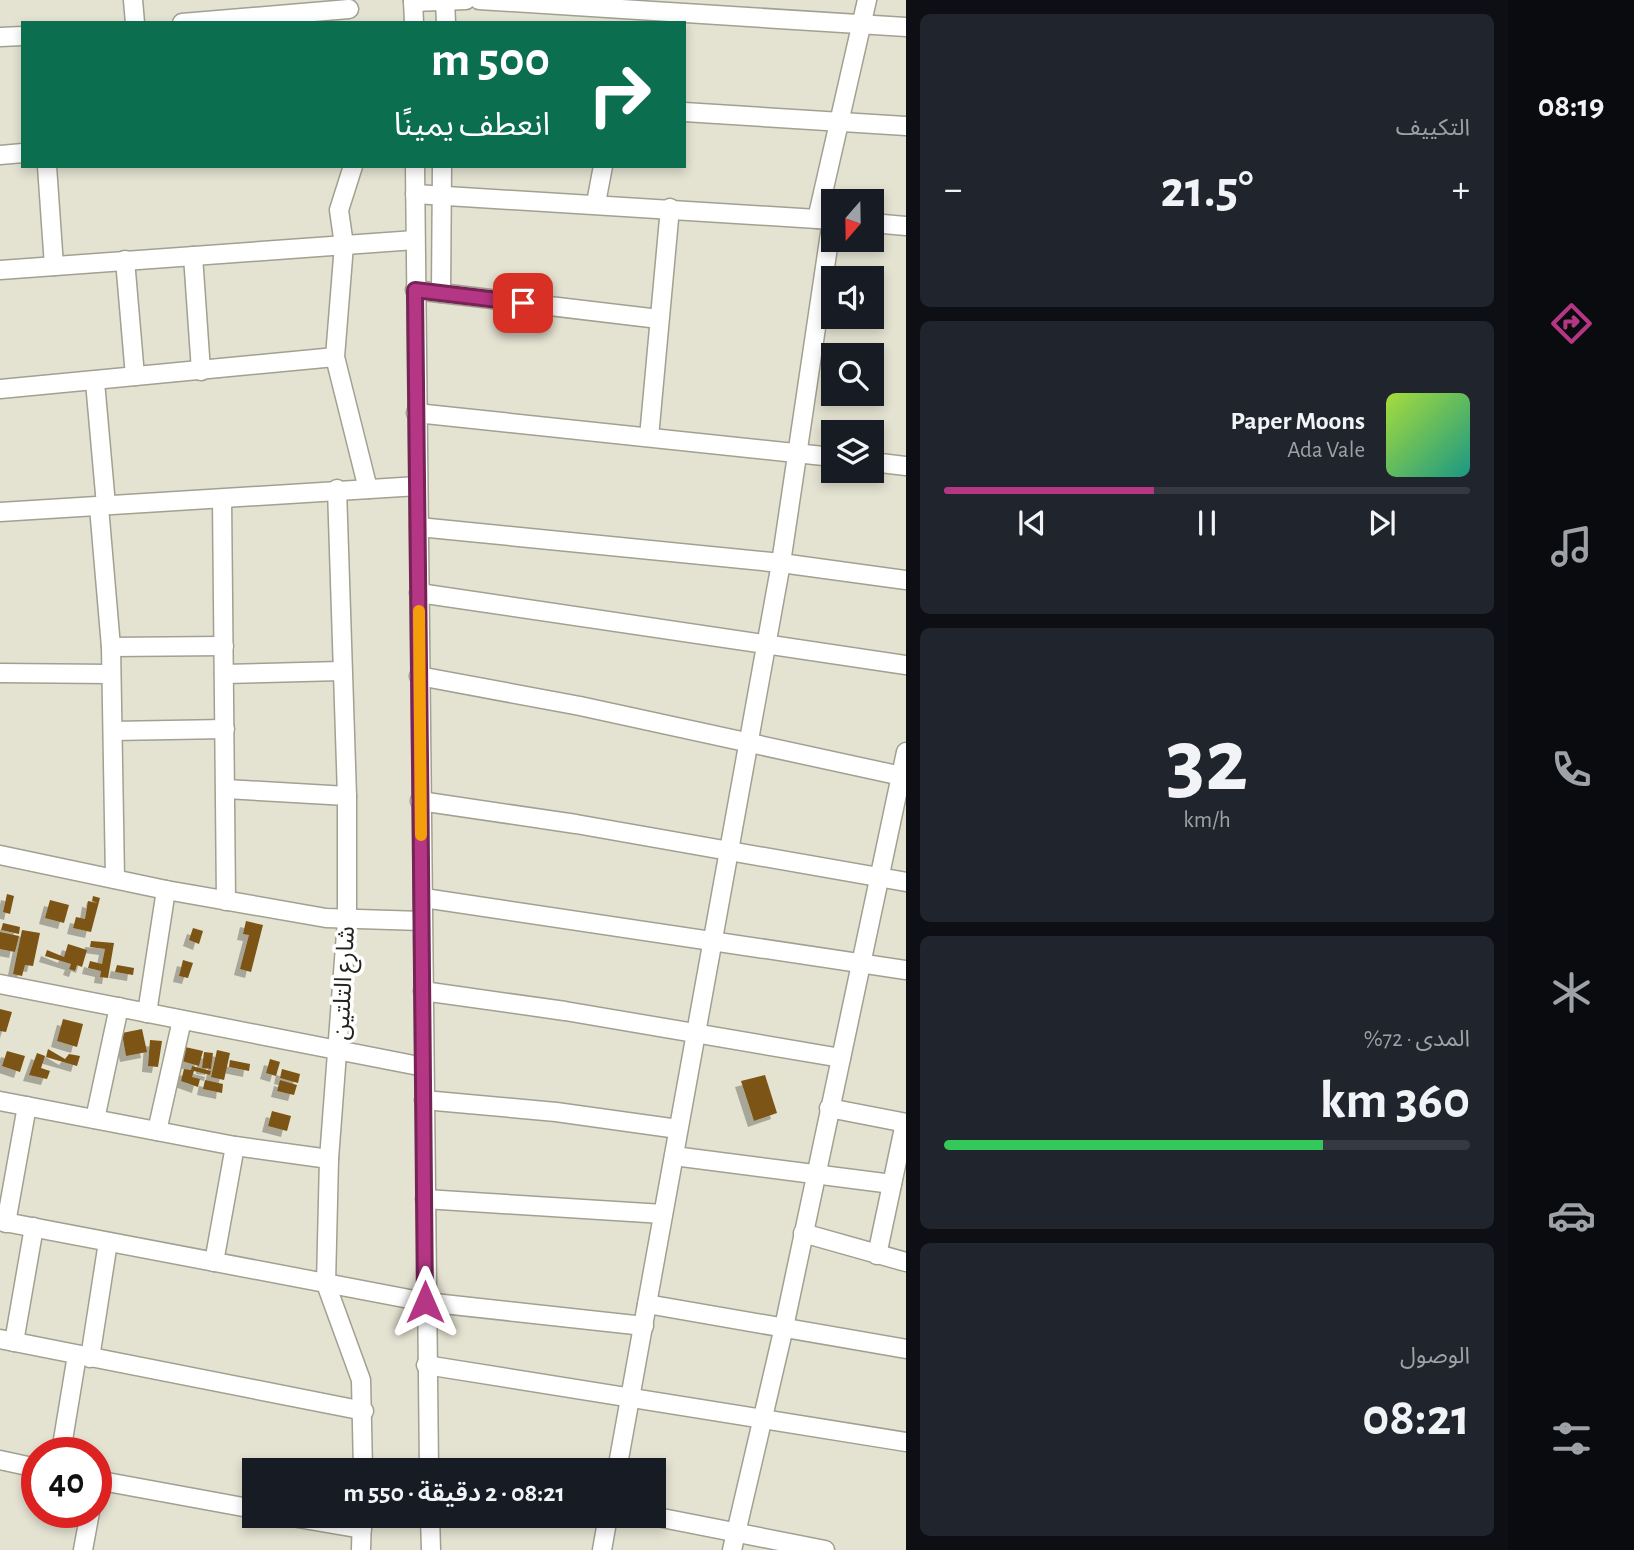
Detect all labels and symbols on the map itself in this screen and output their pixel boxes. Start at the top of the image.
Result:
north arrow [821,189,884,252]
pin [493,273,553,333]
street label: شارع التلتين [329,925,363,1041]
position arrow [388,1265,462,1339]
speed limit sign: 40 [21,1437,112,1528]

